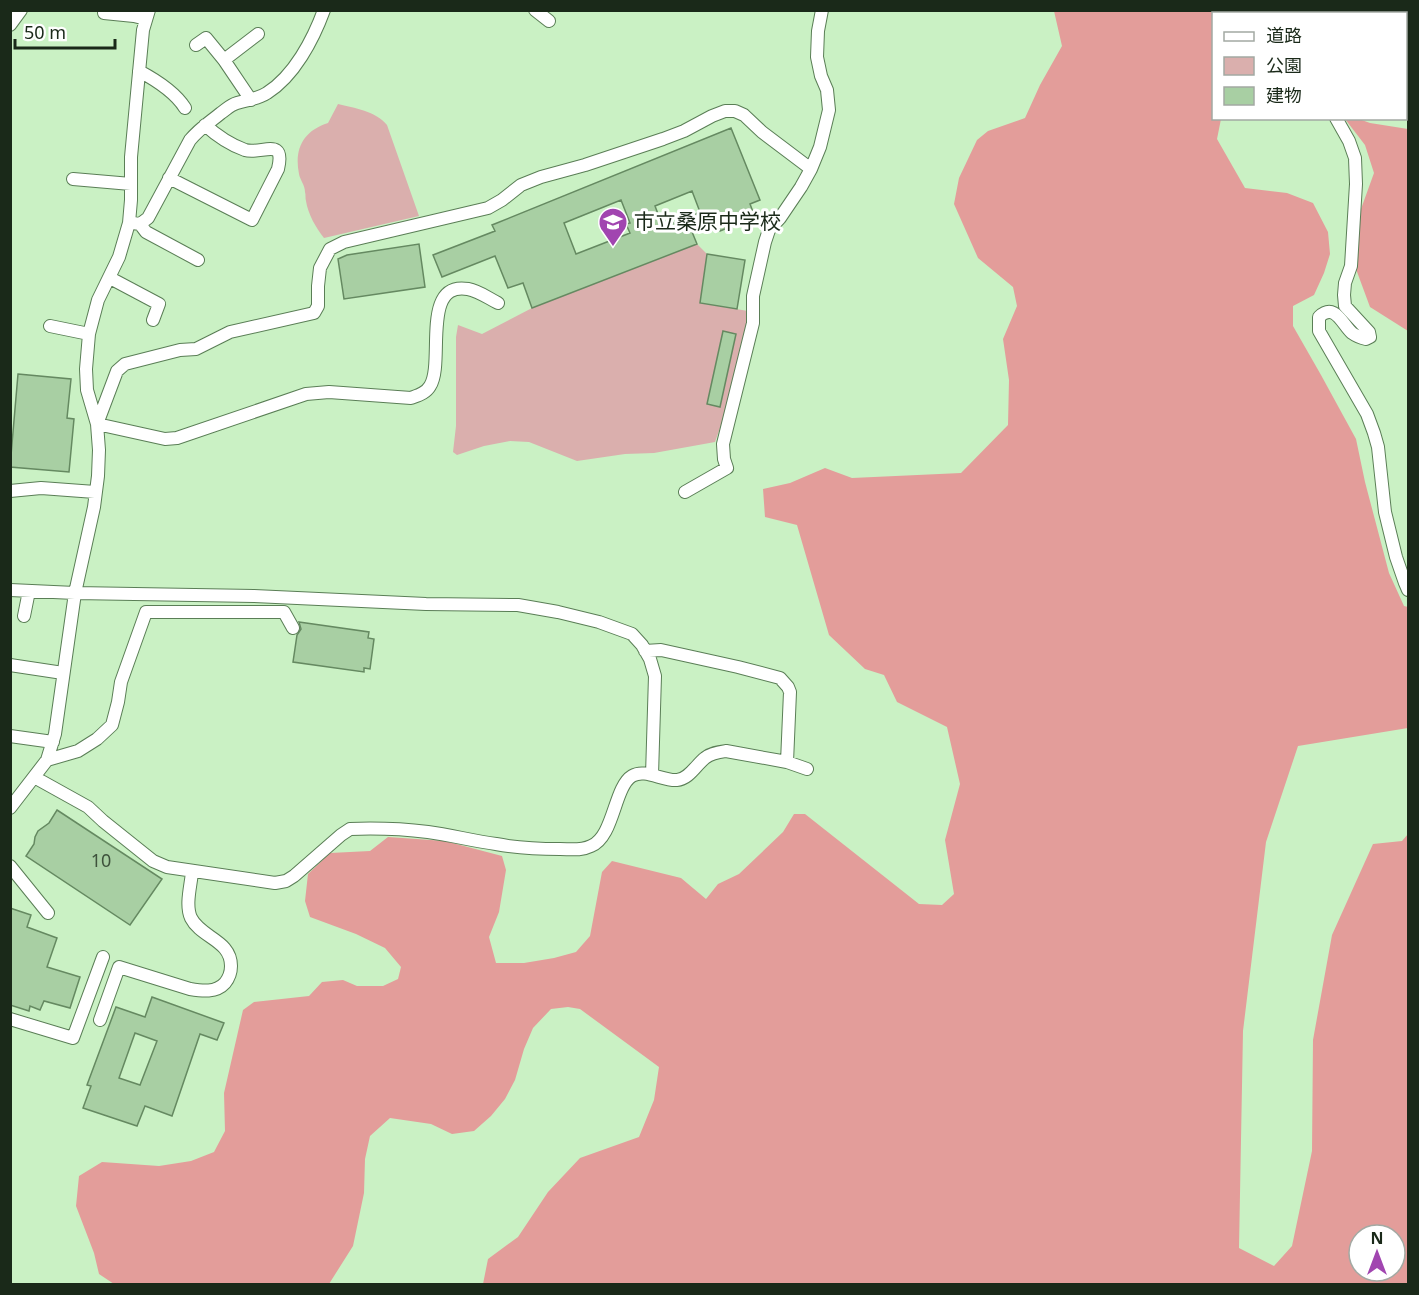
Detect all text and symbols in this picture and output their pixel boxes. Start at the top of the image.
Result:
scale bar [15,12,116,50]
legend [1212,12,1407,120]
text: 50 m [24,20,66,44]
text: 道路 [1266,23,1302,47]
text: 公園 [1266,53,1302,77]
text: 建物 [1266,83,1302,107]
school or university icon: 市立桑原中学校 [597,206,629,248]
place label: 市立桑原中学校 [634,207,781,235]
house number: 10 [91,848,111,872]
north arrow [1347,1223,1407,1283]
text: N [1370,1227,1384,1249]

